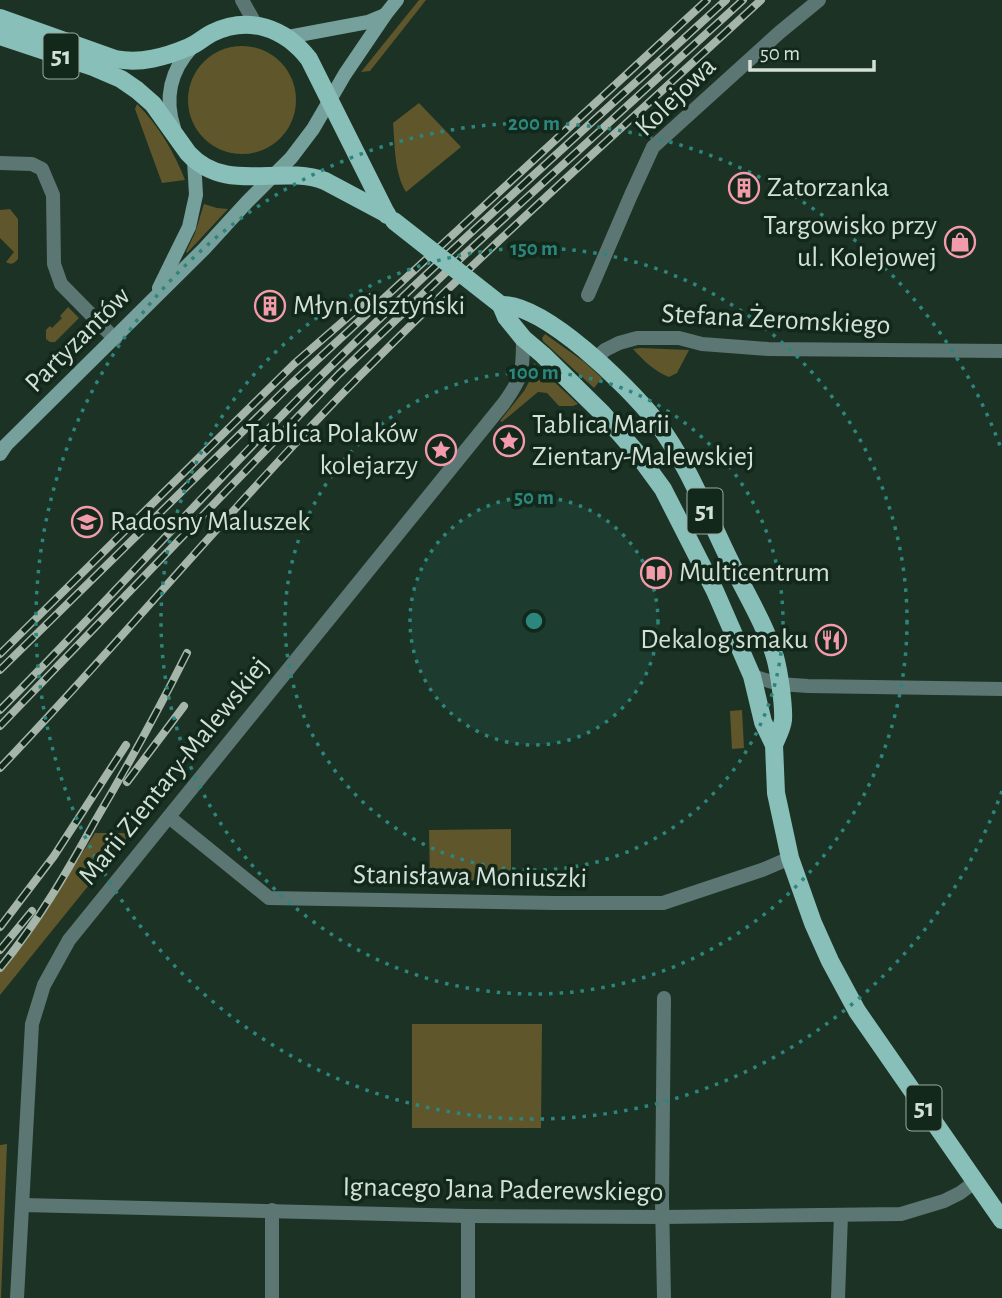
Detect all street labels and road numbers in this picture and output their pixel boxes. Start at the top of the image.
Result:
road number: 51 [43,34,78,78]
street label: Kolejowa [630,52,722,142]
street label: Partyzantów [20,282,136,398]
street label: Stefana Żeromskiego [661,298,891,340]
road number: 51 [688,489,722,534]
street label: Marii Zientary-Malewskiej [74,652,274,890]
street label: Stanisława Moniuszki [353,861,587,893]
road number: 51 [906,1086,942,1130]
street label: Ignacego Jana Paderewskiego [342,1173,664,1207]

